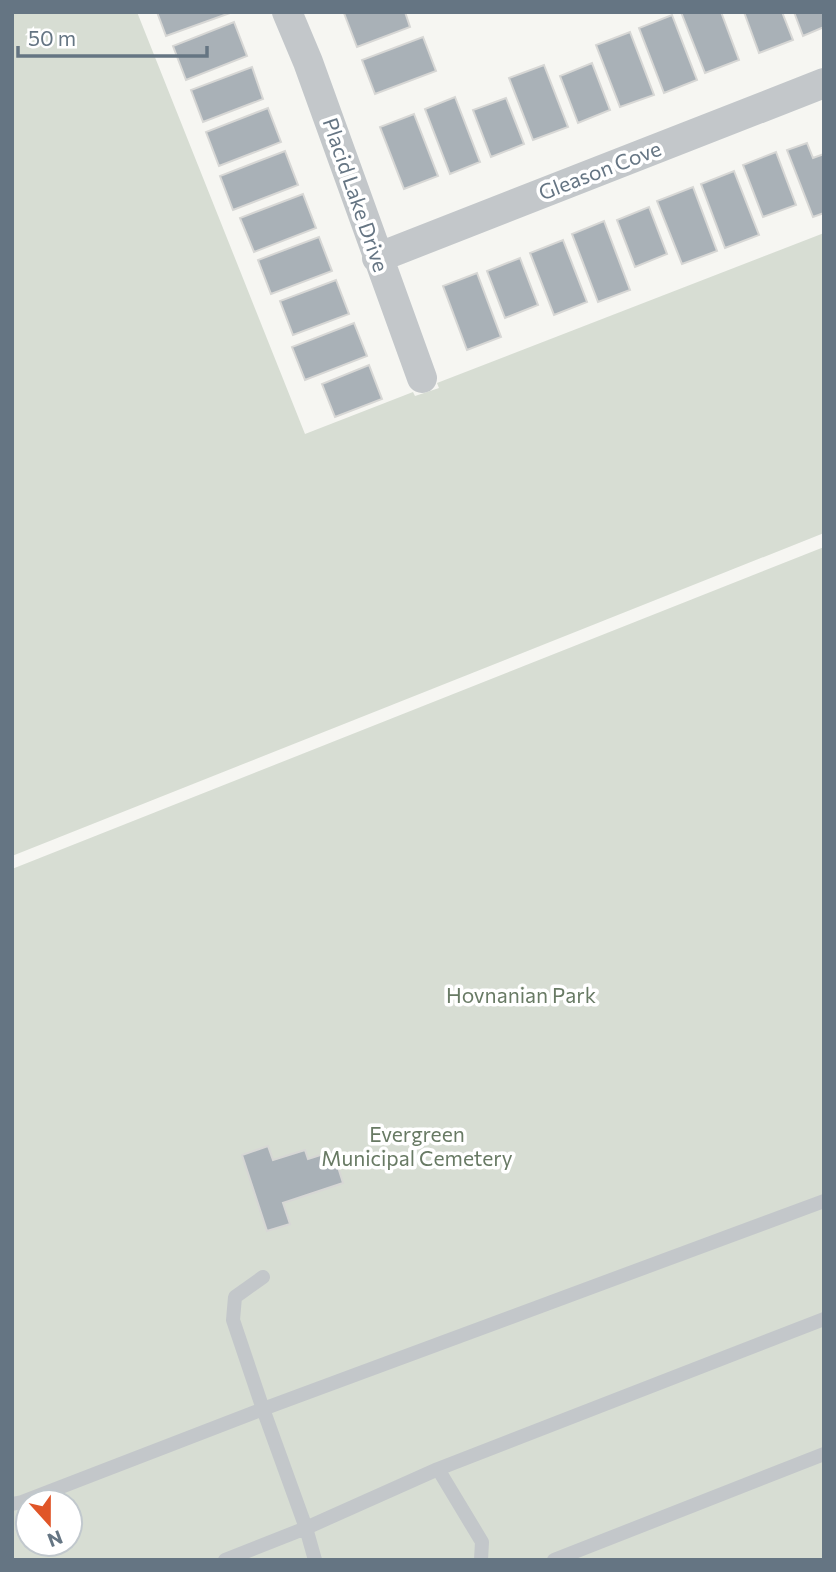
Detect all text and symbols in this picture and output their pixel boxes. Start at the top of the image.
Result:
scale bar [18,14,206,58]
text: 50 m [28,25,76,50]
street label: Placid Lake Drive [318,114,394,275]
street label: Gleason Cove [535,135,664,204]
park label: Hovnanian Park [446,982,596,1007]
park label: Evergreen Municipal Cemetery [321,1121,513,1170]
north arrow [14,1488,84,1558]
text: N [44,1526,66,1553]

